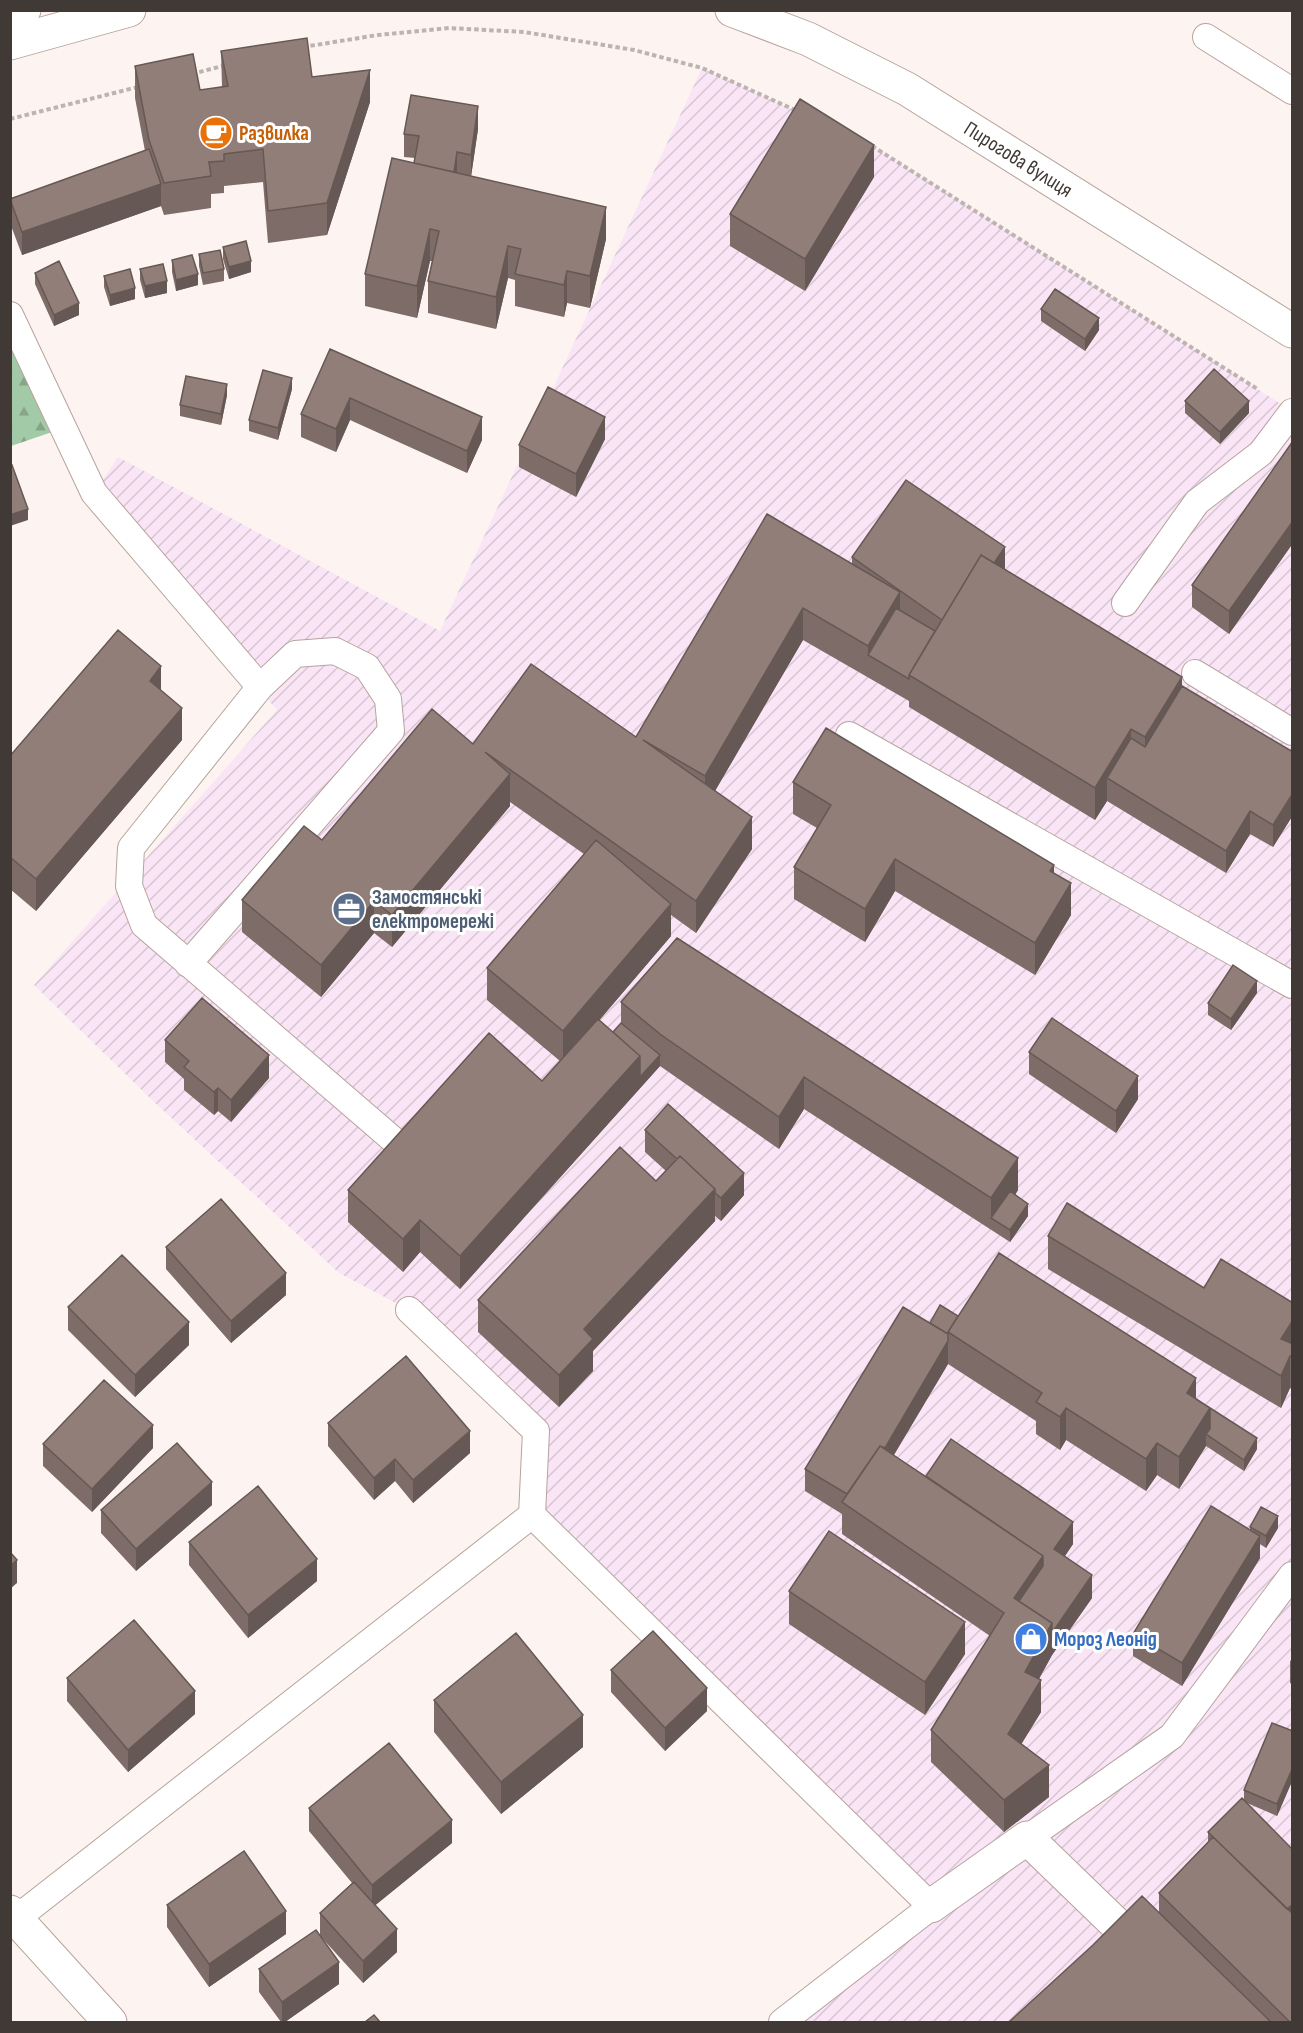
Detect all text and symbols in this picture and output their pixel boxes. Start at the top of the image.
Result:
cafe icon: Развилка [198,115,234,151]
street label: Пирогова вулиця [960,116,1077,203]
place label: Развилка [239,121,309,146]
place label: Замостянські електромережі [372,885,494,934]
office icon: Замостянські електромережі [331,891,367,927]
shop icon: Мороз Леонід [1013,1621,1049,1657]
place label: Мороз Леонід [1054,1627,1157,1652]

